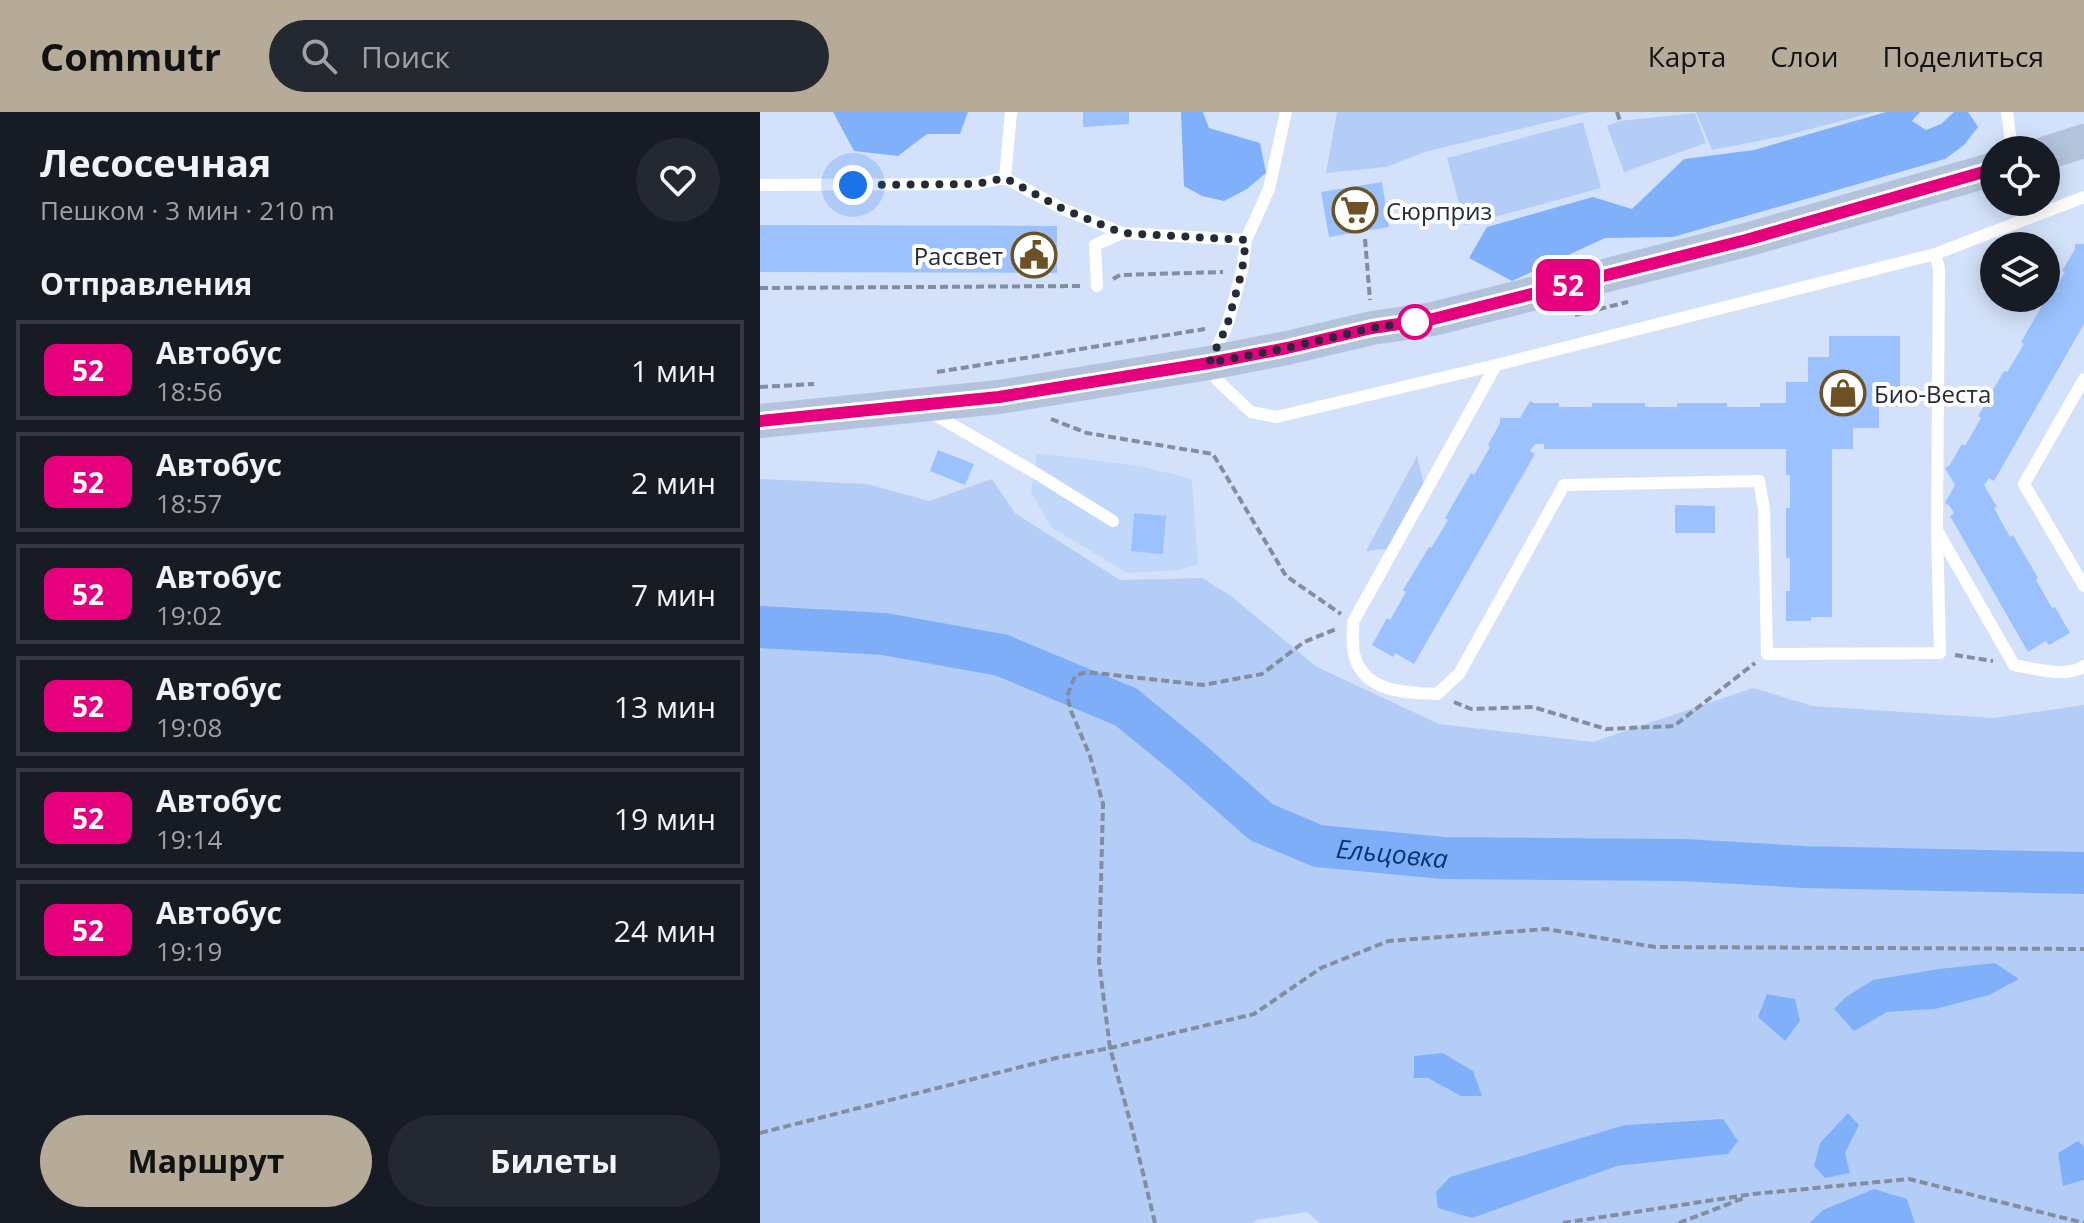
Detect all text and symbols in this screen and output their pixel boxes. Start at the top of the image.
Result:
search box [269,20,829,92]
text: Commutr [40,30,221,82]
icon: search [297,34,341,78]
text: Поиск [361,36,450,77]
text: Карта [1648,37,1726,75]
text: Слои [1770,37,1839,75]
text: Поделиться [1883,37,2044,75]
text: Лесосечная [40,136,271,188]
map controls [1980,136,2060,312]
button: locate [1980,136,2060,216]
button: heart [636,138,720,222]
your location [833,165,873,205]
supermarket icon: Сюрприз [1331,186,1379,234]
text: Пешком · 3 мин · 210 m [40,192,335,228]
place label: Сюрприз [1386,194,1492,227]
public building icon: Рассвет [1010,231,1058,279]
button: layers [1980,232,2060,312]
place label: Рассвет [914,239,1003,272]
line badge: 52 [1532,259,1604,311]
text: Отправления [40,263,252,304]
text: 52 [1552,266,1584,304]
unlabelled marker [1398,305,1432,339]
text: Автобус [156,332,282,373]
text: 1 мин [631,350,716,391]
text: 52 [72,351,104,389]
shop icon: Био-Веста [1819,369,1867,417]
text: 18:56 [156,373,222,409]
place label: Био-Веста [1874,377,1991,410]
text: Автобус [156,444,282,485]
text: 2 мин [631,462,716,503]
text: 52 [72,463,104,501]
text: 18:57 [156,485,222,521]
text: Автобус [156,556,282,597]
text: 7 мин [631,574,716,615]
text: 52 [72,575,104,613]
text: 19:02 [156,597,222,633]
text: Автобус [156,668,282,709]
text: 13 мин [614,686,716,727]
text: 52 [72,687,104,725]
text: 19:08 [156,709,222,745]
text: Автобус [156,780,282,821]
text: 19 мин [614,798,716,839]
text: 52 [72,799,104,837]
text: 19:14 [156,821,222,857]
water label: Ельцовка [1334,830,1450,876]
text: Автобус [156,892,282,933]
text: 24 мин [614,910,716,951]
text: 52 [72,911,104,949]
text: 19:19 [156,933,222,969]
button: Маршрут [40,1115,372,1207]
button: Билеты [388,1115,720,1207]

